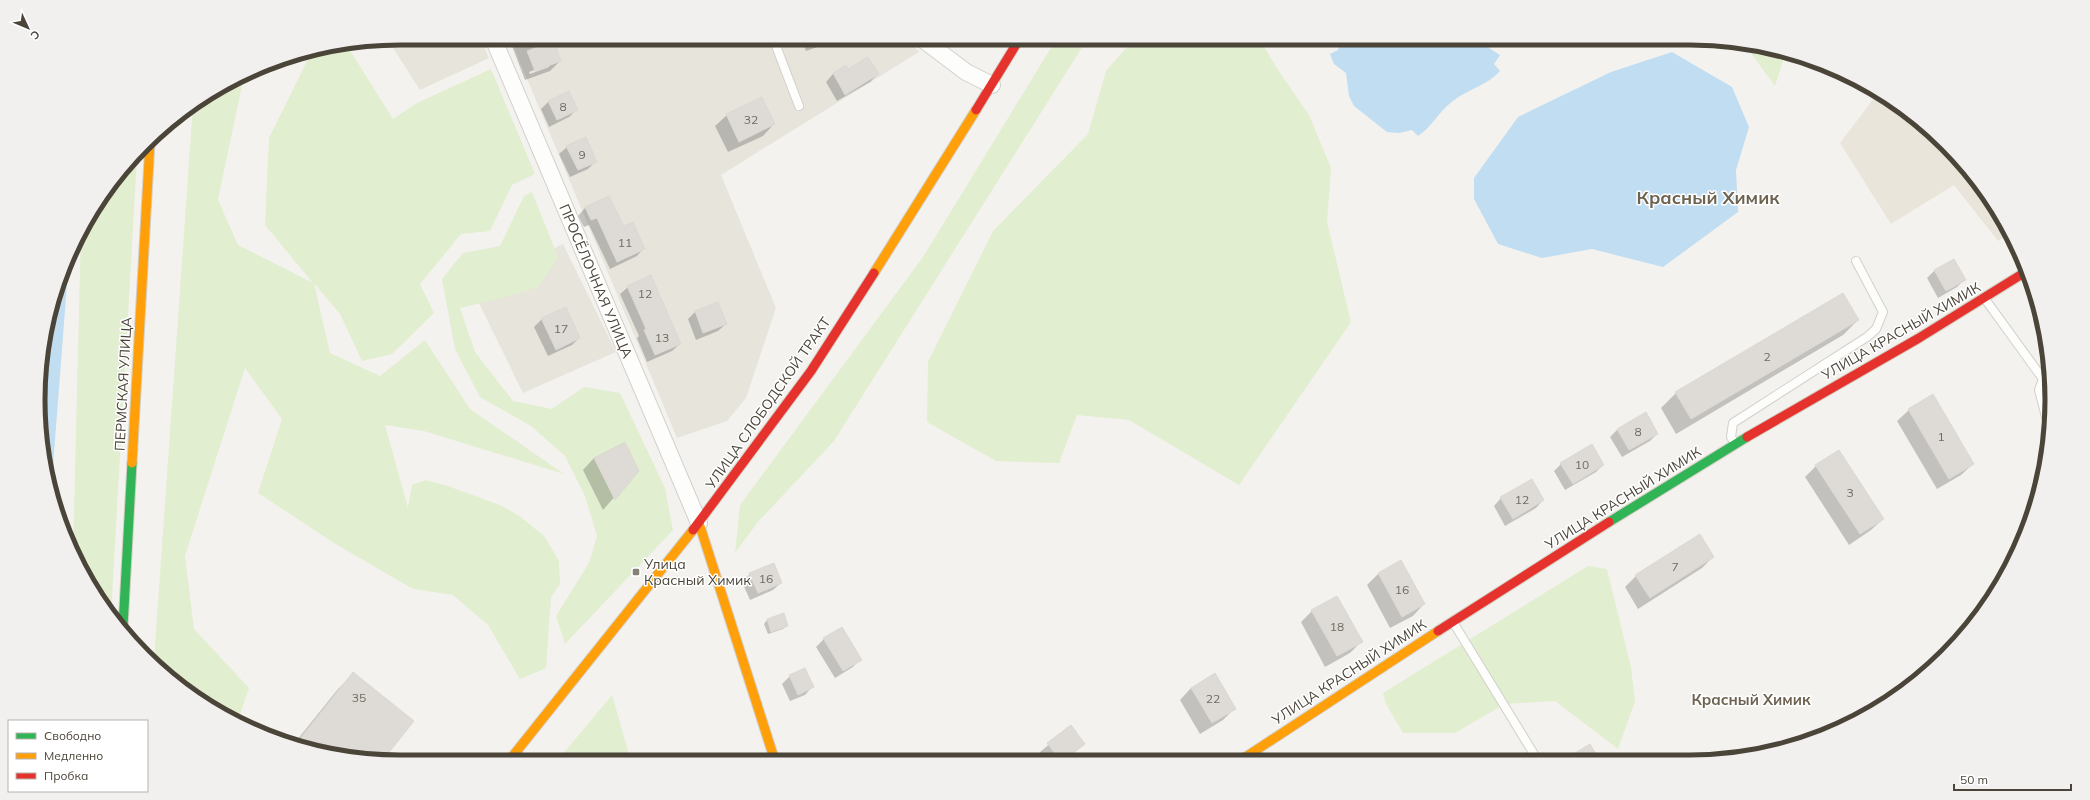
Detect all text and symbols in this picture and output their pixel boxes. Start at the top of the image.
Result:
north arrow [8,8,48,48]
text: С [27,27,43,43]
house number: 8 [559,99,567,114]
house number: 32 [744,112,758,127]
house number: 9 [578,147,586,162]
district label: Красный Химик [1637,186,1780,209]
street label: ПРОСЁЛОЧНАЯ УЛИЦА [555,201,637,361]
house number: 11 [618,235,632,250]
street label: УЛИЦА КРАСНЫЙ ХИМИК [1817,278,1984,384]
house number: 12 [638,286,652,301]
street label: УЛИЦА СЛОБОДСКОЙ ТРАКТ [701,313,835,493]
street label: ПЕРМСКАЯ УЛИЦА [111,316,136,451]
house number: 17 [554,321,568,336]
house number: 13 [655,330,669,345]
house number: 2 [1763,349,1771,364]
house number: 8 [1634,424,1642,439]
house number: 1 [1937,429,1945,444]
street label: УЛИЦА КРАСНЫЙ ХИМИК [1541,442,1705,554]
house number: 10 [1575,457,1589,472]
house number: 3 [1846,485,1854,500]
house number: 12 [1515,492,1529,507]
place label: Улица Красный Химик [643,555,751,589]
house number: 7 [1671,559,1679,574]
marker: Улица Красный Химик [631,567,641,577]
house number: 16 [759,571,773,586]
house number: 16 [1395,582,1409,597]
street label: УЛИЦА КРАСНЫЙ ХИМИК [1267,615,1430,729]
house number: 18 [1330,619,1344,634]
house number: 35 [352,690,366,705]
district label: Красный Химик [1691,690,1811,709]
house number: 22 [1206,691,1220,706]
legend [8,720,148,792]
text: Свободно [44,728,101,743]
text: Медленно [44,748,103,763]
scale bar [1954,766,2071,792]
text: Пробка [44,768,88,783]
text: 50 m [1960,772,1988,787]

